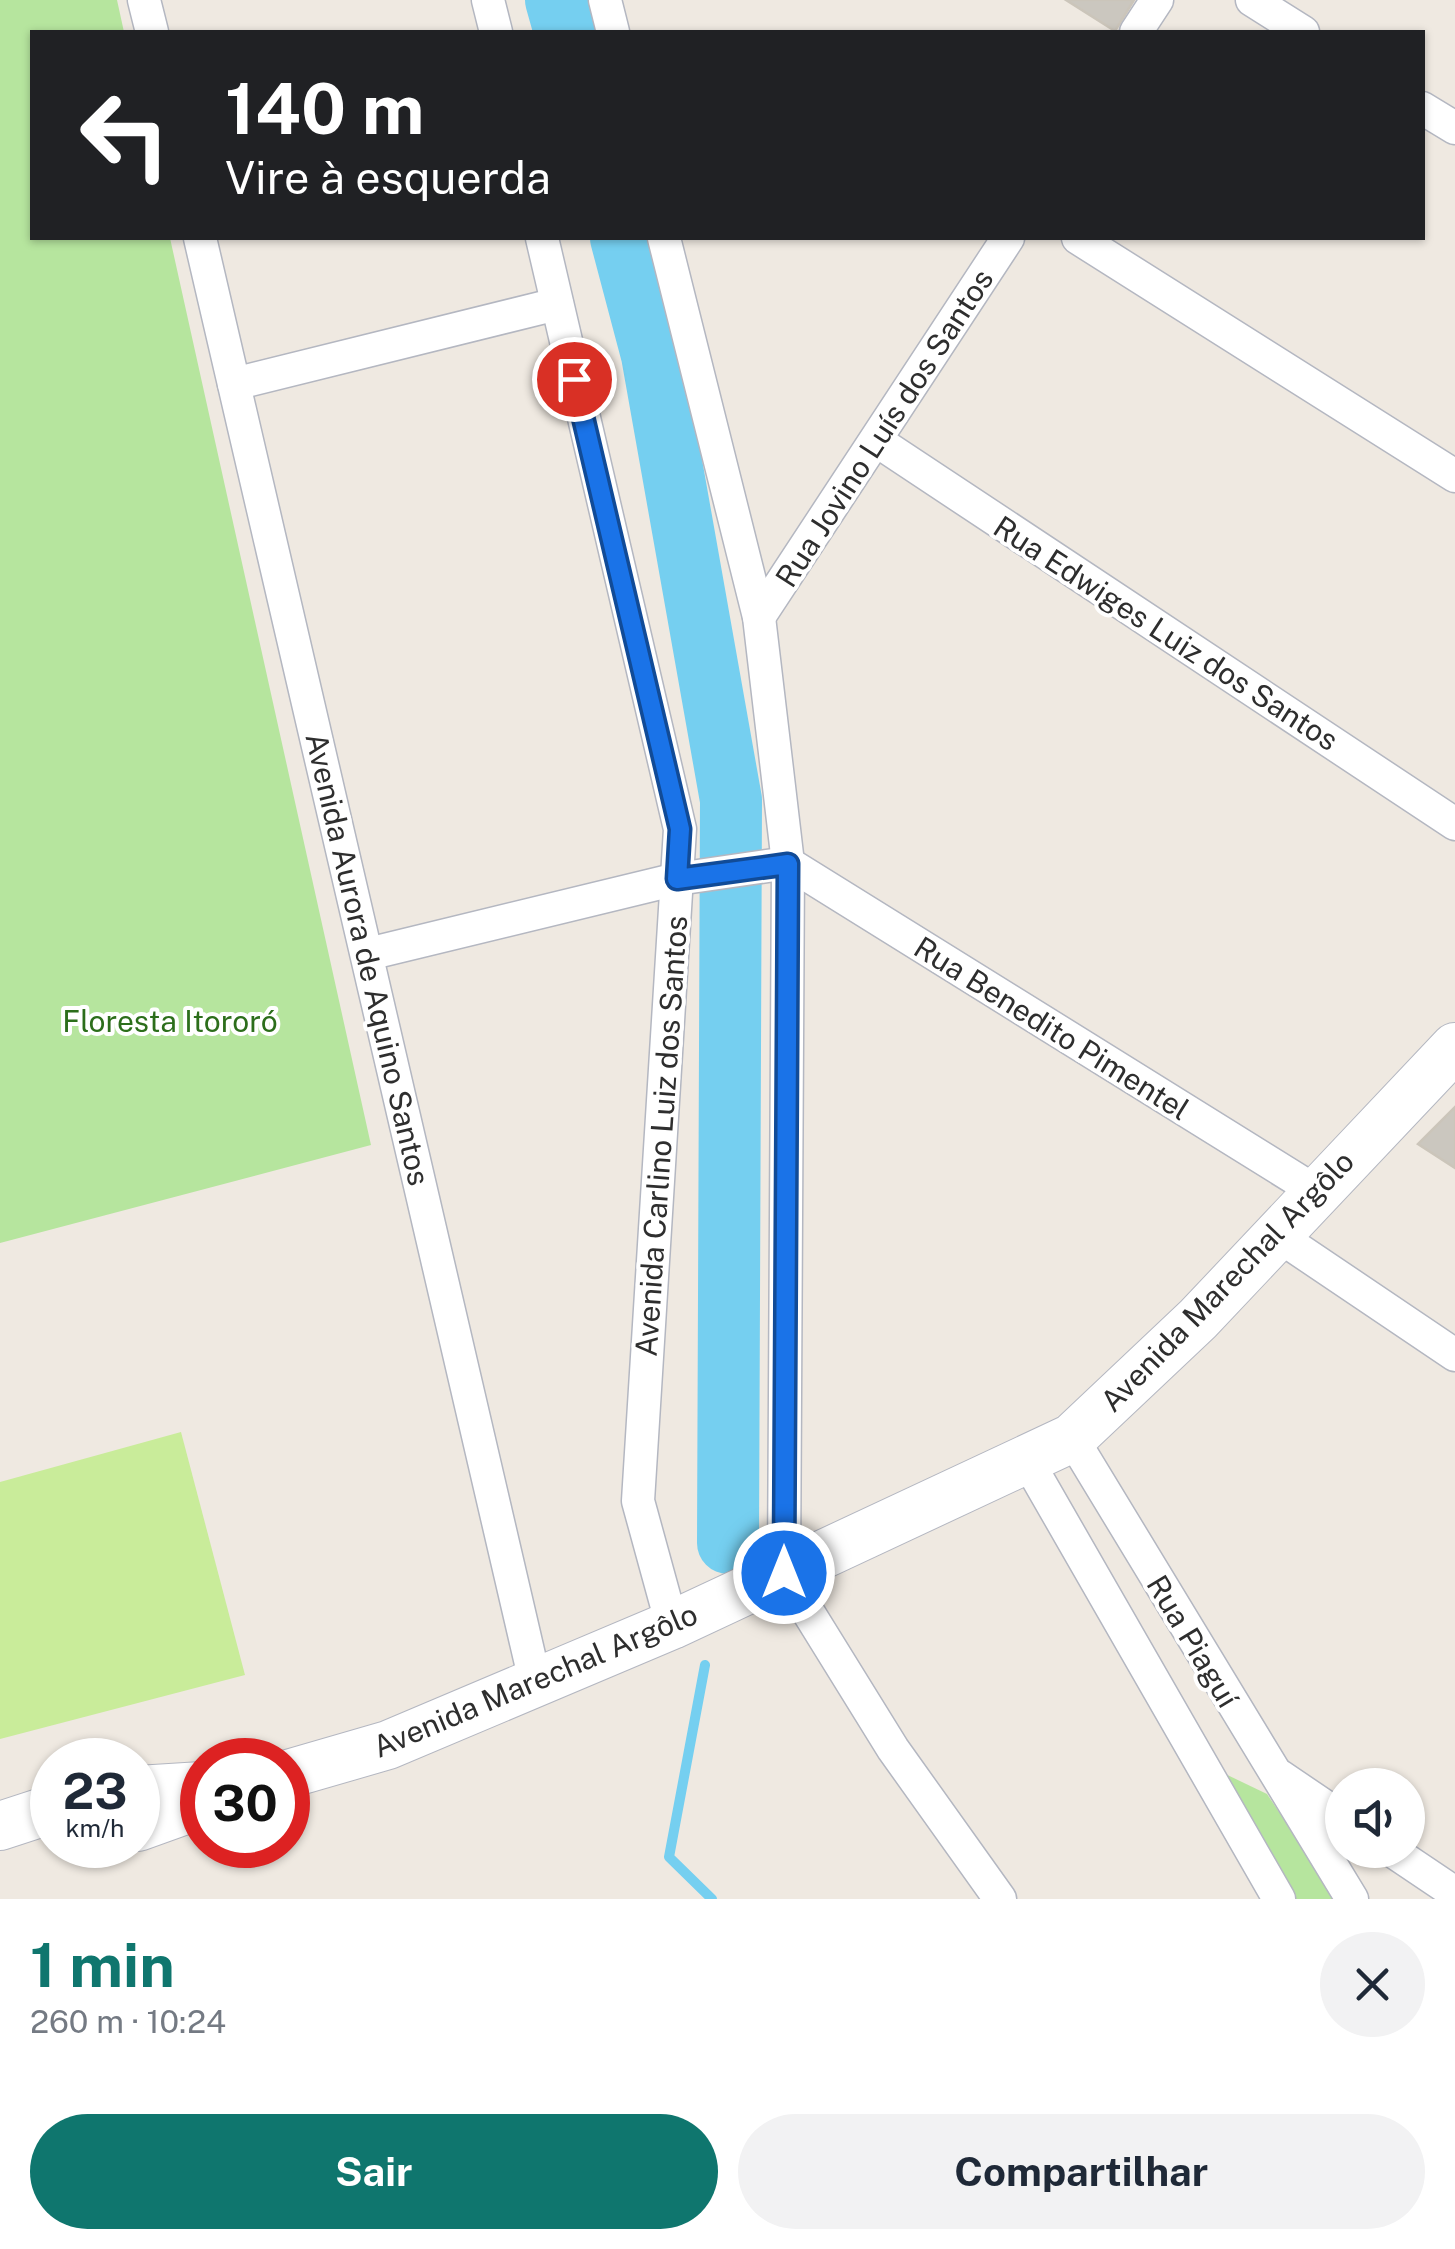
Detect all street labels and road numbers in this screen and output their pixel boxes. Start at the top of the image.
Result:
street label: Rua Jovino Luís dos Santos [768,262,1000,594]
street label: Rua Edwiges Luiz dos Santos [987,508,1345,758]
street label: Avenida Aurora de Aquino Santos [298,729,438,1189]
street label: Avenida Carlino Luiz dos Santos [628,914,694,1358]
street label: Rua Benedito Pimentel [908,929,1196,1127]
street label: Avenida Marechal Argôlo [1093,1143,1361,1419]
street label: Rua Piaguí [1140,1568,1247,1714]
street label: Avenida Marechal Argôlo [367,1595,703,1765]

